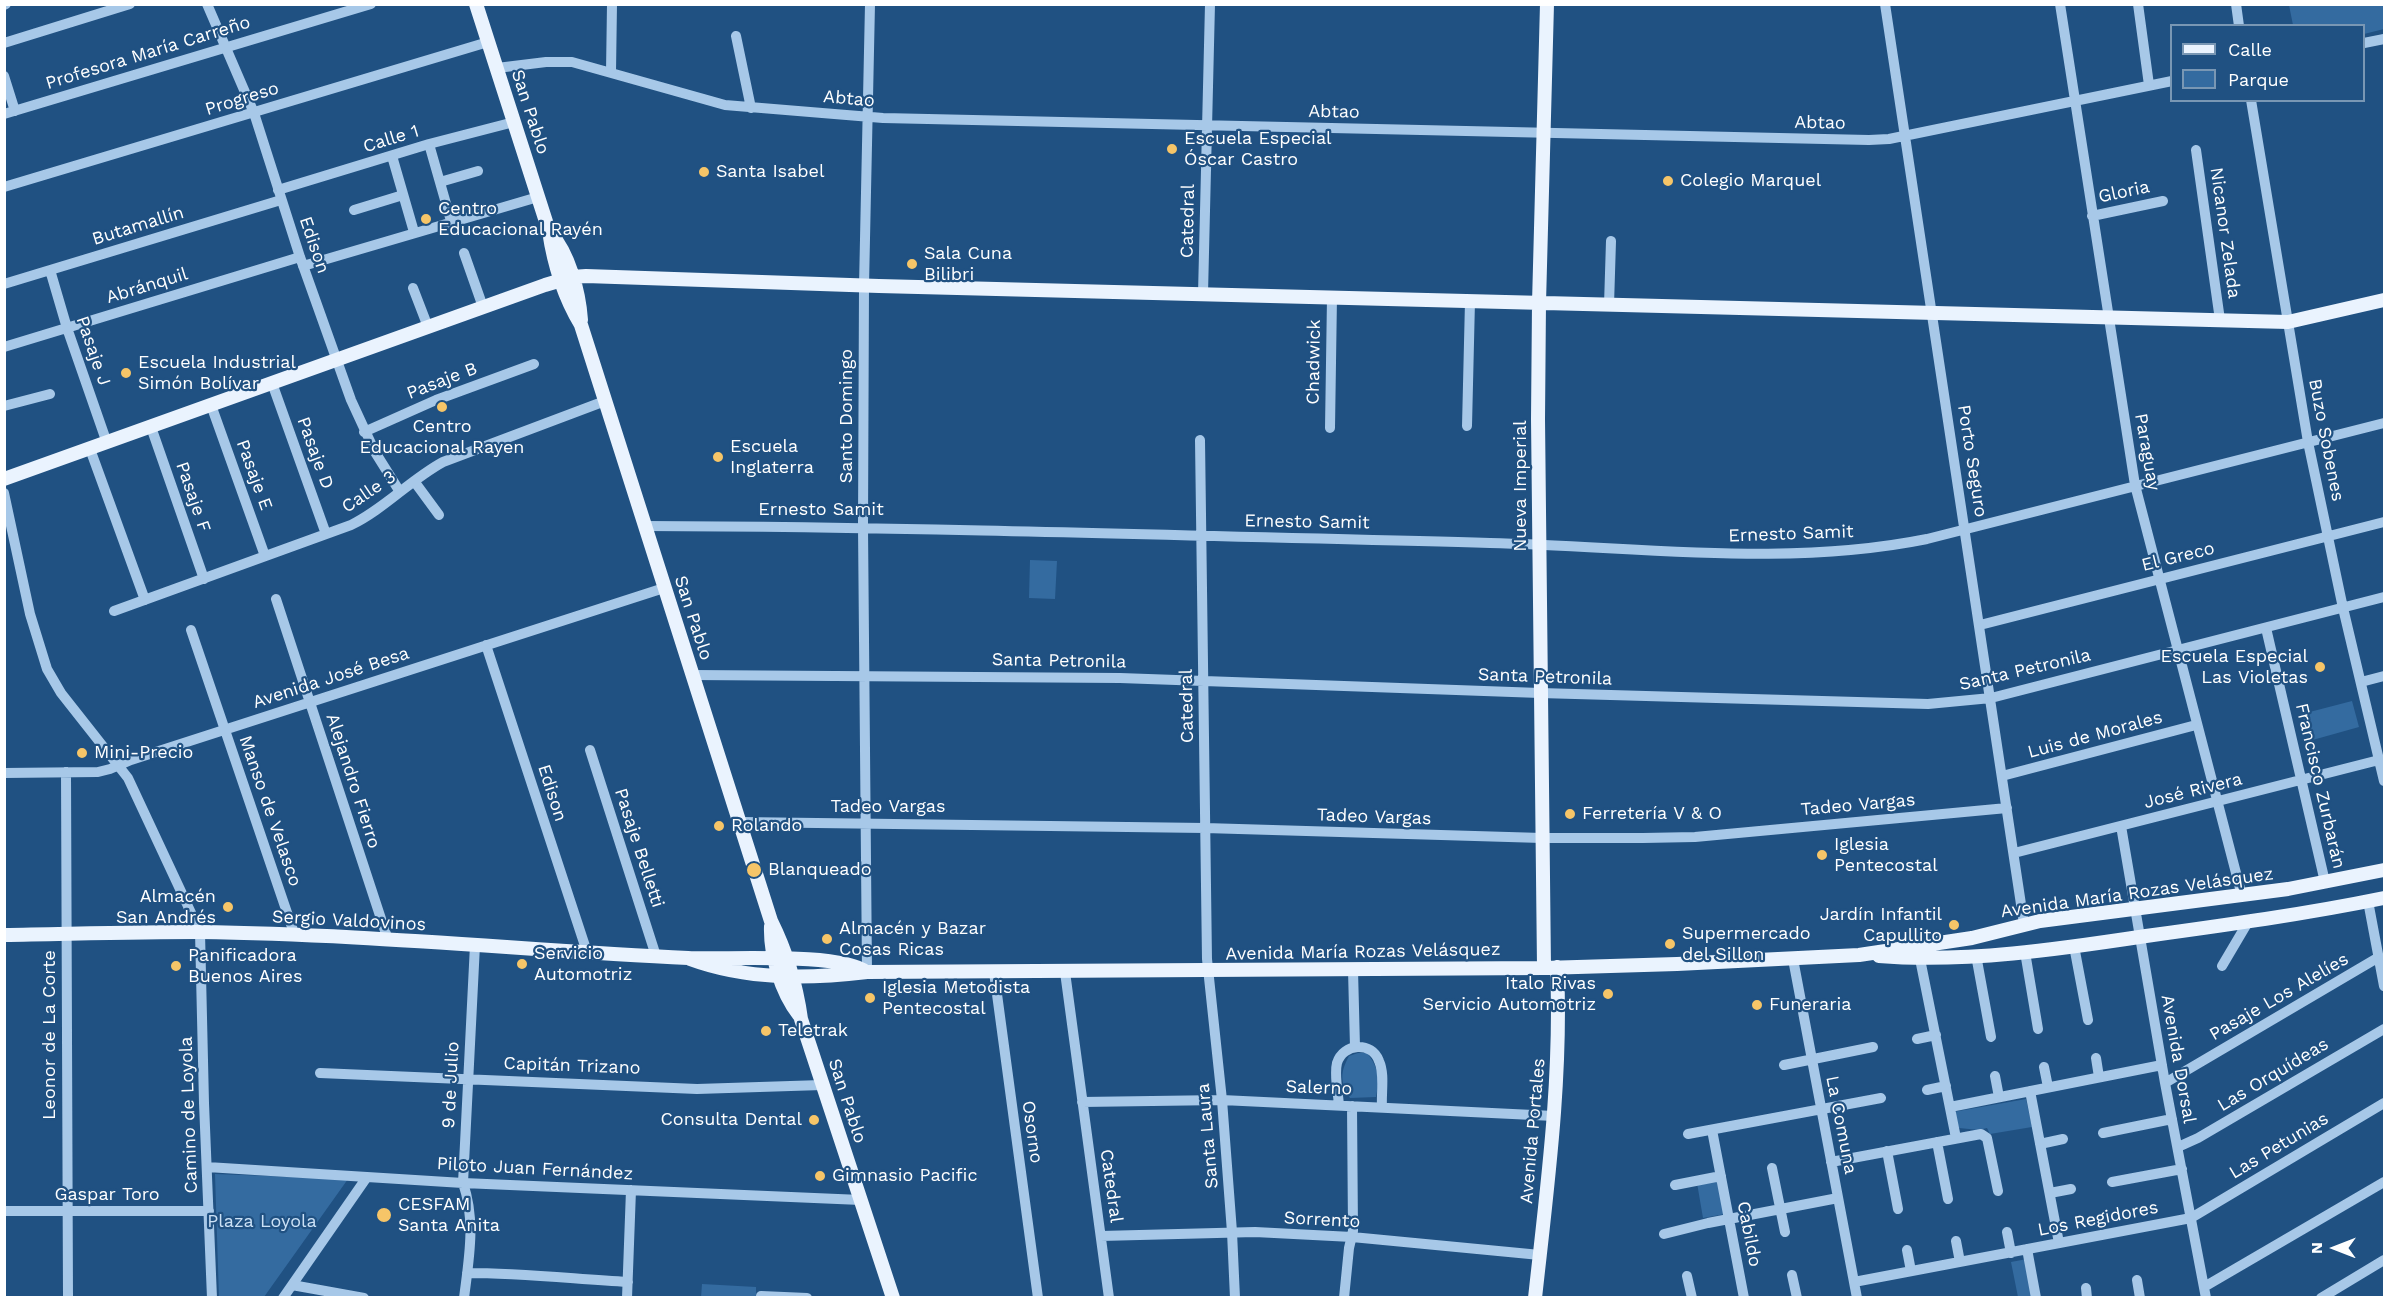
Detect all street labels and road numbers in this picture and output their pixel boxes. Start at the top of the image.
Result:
street label: Profesora María Carreño [43,12,253,94]
street label: San Pablo [506,67,554,157]
street label: Progreso [202,78,282,120]
street label: Abtao [822,86,876,112]
street label: Abtao [1308,101,1360,123]
street label: Abtao [1794,112,1846,134]
street label: Calle 1 [361,120,421,158]
street label: Nicanor Zelada [2205,166,2245,300]
street label: Gloria [2096,176,2152,208]
street label: Catedral [1177,184,1199,258]
street label: Butamallín [89,202,187,250]
street label: Edison [294,214,334,276]
street label: Abránquil [104,263,190,309]
street label: Pasaje J [71,313,115,389]
street label: Chadwick [1302,319,1326,405]
street label: Santo Domingo [836,349,858,483]
street label: Pasaje B [404,358,480,404]
street label: Buzo Sobenes [2304,377,2348,503]
street label: Porto Seguro [1952,403,1992,519]
street label: Paraguay [2130,412,2164,492]
street label: Pasaje D [292,414,338,492]
street label: Nueva Imperial [1510,420,1532,552]
street label: Pasaje E [231,437,277,513]
street label: Pasaje F [171,459,215,535]
street label: Calle 3 [338,466,400,518]
street label: Ernesto Samit [758,499,884,521]
street label: Ernesto Samit [1244,510,1370,534]
street label: Ernesto Samit [1728,521,1854,547]
street label: El Greco [2139,538,2217,576]
street label: San Pablo [669,573,717,663]
street label: Avenida José Besa [250,643,412,713]
street label: Santa Petronila [1957,644,2093,696]
street label: Santa Petronila [992,649,1126,673]
street label: Santa Petronila [1477,664,1613,690]
street label: Catedral [1176,669,1198,743]
street label: Francisco Zurbarán [2290,701,2350,871]
street label: Luis de Morales [2025,707,2165,763]
street label: Alejandro Fierro [321,711,385,851]
street label: Manso de Velasco [234,733,306,889]
street label: Edison [533,762,571,824]
street label: José Rivera [2142,768,2244,814]
street label: Pasaje Belletti [610,786,668,910]
street label: Tadeo Vargas [1800,789,1916,821]
street label: Tadeo Vargas [831,796,945,818]
street label: Tadeo Vargas [1316,804,1432,830]
street label: Avenida María Rozas Velásquez [1999,863,2275,923]
street label: Sergio Valdovinos [272,906,426,936]
street label: Avenida María Rozas Velásquez [1225,939,1501,965]
street label: Pasaje Los Alelíes [2206,948,2352,1046]
street label: Leonor de La Corte [39,950,61,1120]
street label: Avenida Dorsal [2156,993,2200,1125]
street label: Las Orquídeas [2214,1033,2332,1117]
street label: Camino de Loyola [175,1036,203,1194]
street label: 9 de Julio [438,1041,464,1129]
street label: Capitán Trizano [503,1053,641,1079]
street label: San Pablo [823,1056,871,1146]
street label: Avenida Portales [1516,1057,1550,1205]
street label: La Comuna [1821,1074,1861,1176]
street label: Salerno [1285,1076,1353,1100]
street label: Santa Laura [1193,1082,1223,1190]
street label: Osorno [1017,1099,1047,1165]
street label: Las Petunias [2226,1108,2332,1184]
street label: Catedral [1095,1148,1127,1224]
street label: Piloto Juan Fernández [436,1153,634,1185]
street label: Gaspar Toro [54,1184,160,1206]
street label: Los Regidores [2036,1197,2160,1241]
street label: Cabildo [1732,1199,1766,1269]
street label: Sorrento [1283,1207,1361,1233]

